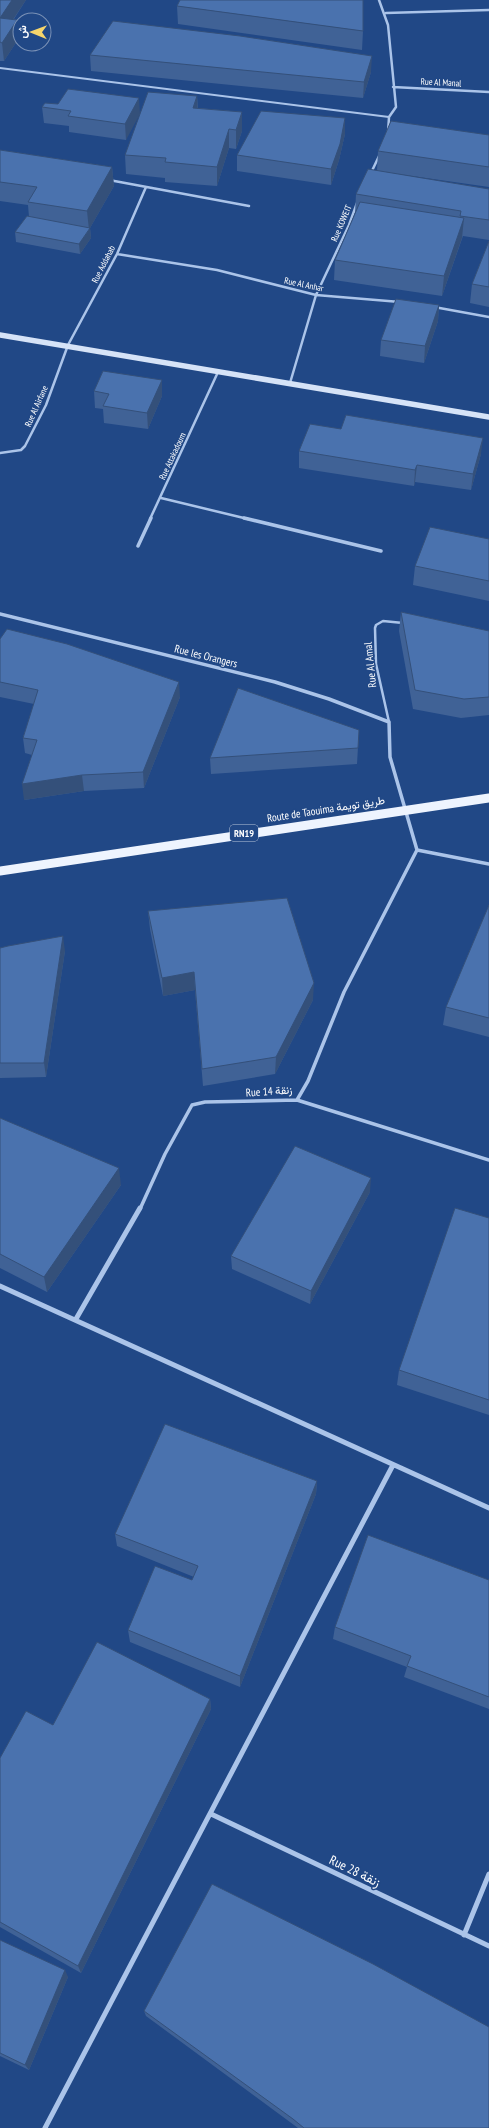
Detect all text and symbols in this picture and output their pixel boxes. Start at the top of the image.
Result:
north arrow [12,12,52,52]
text: ش [15,25,29,39]
street label: Rue Al Manal [420,75,463,89]
street label: Rue KOWEIT [328,203,354,243]
street label: Rue Addahab [89,243,117,285]
street label: Rue Al Anhar [283,274,325,294]
street label: Rue Al Airfane [22,383,50,428]
street label: Rue Attakadoum [156,430,188,481]
street label: Rue les Orangers [173,641,239,671]
street label: Rue Al Amal [361,641,379,688]
street label: Route de Taouima طريق تويمة [266,793,386,825]
road number: RN19 [230,825,258,841]
street label: Rue 14 زنقة [245,1082,293,1100]
street label: Rue 28 زنقة [327,1851,383,1891]

